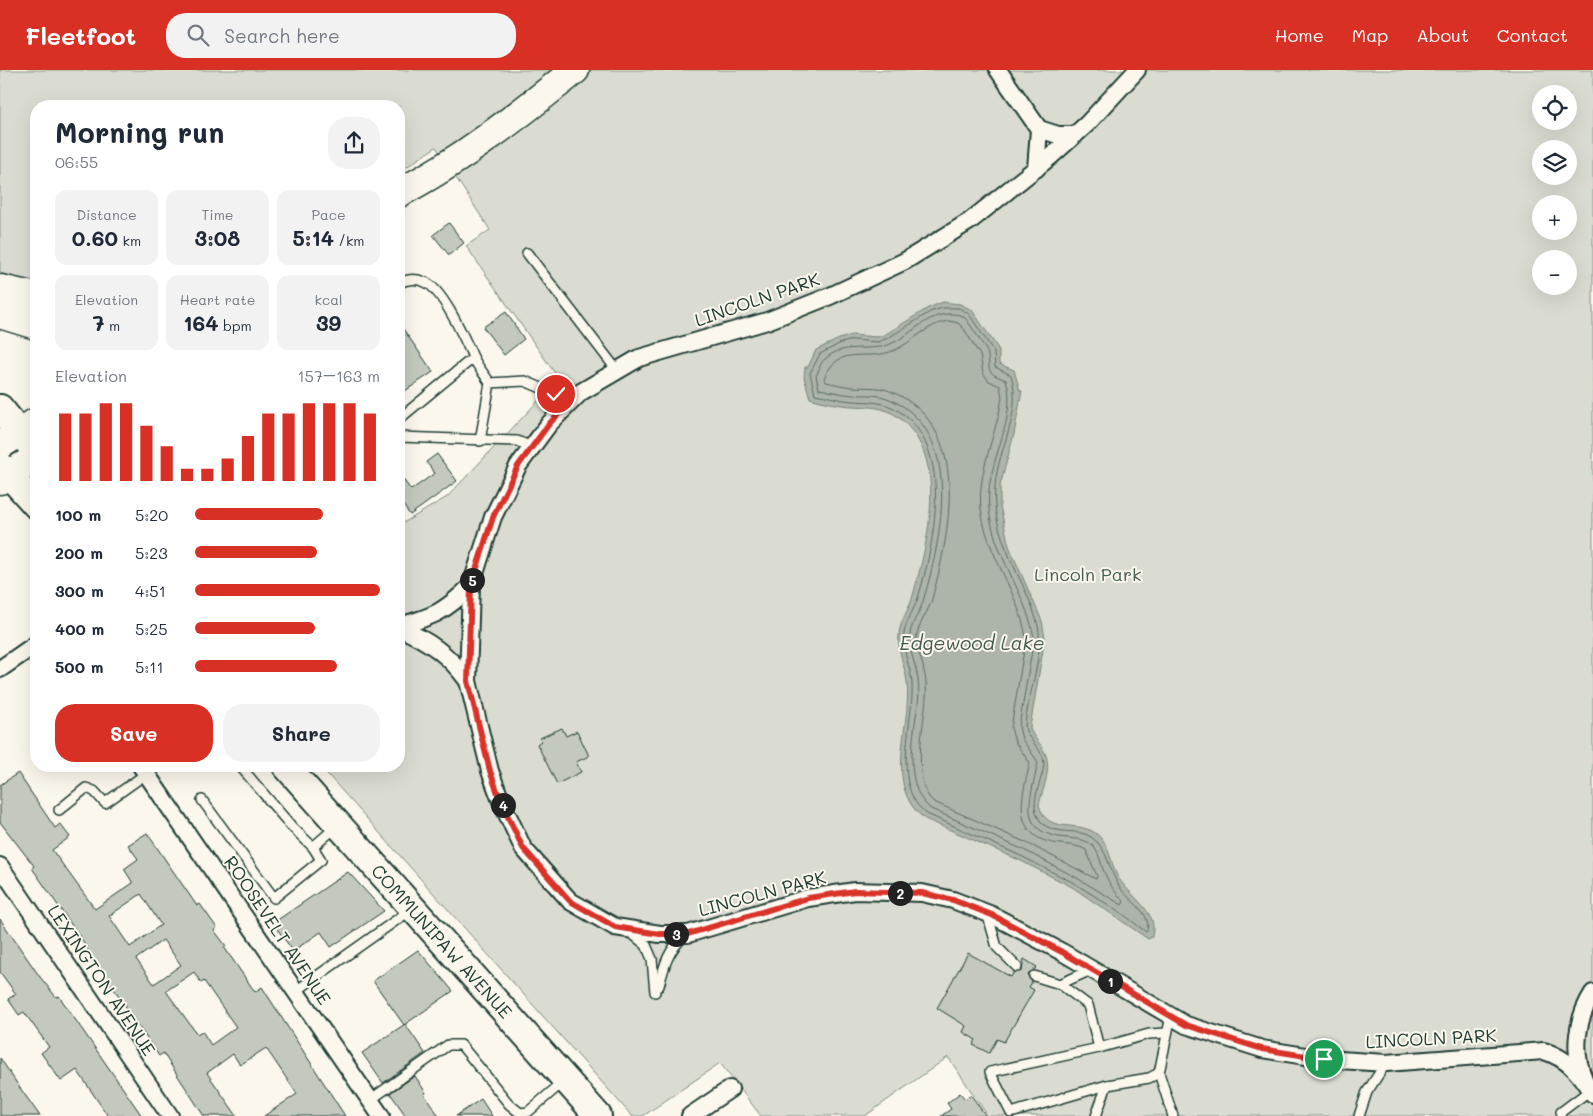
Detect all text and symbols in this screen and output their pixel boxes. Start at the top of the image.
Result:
search box [166,13,516,58]
text: Fleetfoot [25,20,136,51]
icon: search [184,21,212,49]
text: Search here [224,23,340,48]
text: Home [1275,23,1324,47]
text: Map [1352,23,1388,47]
text: About [1416,23,1469,47]
text: Contact [1497,23,1568,47]
map controls [1532,85,1577,295]
button: locate [1532,85,1577,130]
text: Morning run [55,114,224,150]
button: share [328,117,380,169]
button: layers [1532,140,1577,185]
text: 06:55 [55,151,98,172]
button: + [1532,195,1577,240]
text: Distance [76,205,137,224]
text: Time [202,205,233,224]
text: Pace [311,205,346,224]
text: 0.60 [72,224,118,251]
text: 3:08 [195,224,240,251]
text: 5:14 [293,224,334,251]
text: km [118,231,141,250]
text: /km [334,231,364,250]
button: − [1532,250,1577,295]
street label: LINCOLN PARK [691,266,823,332]
text: Elevation [75,290,138,309]
text: Heart rate [180,290,255,309]
text: kcal [315,290,342,309]
text: 7 [93,309,105,336]
text: 164 [183,309,219,336]
text: 39 [316,309,341,336]
text: m [105,316,120,335]
text: bpm [219,316,252,335]
text: Elevation [55,365,127,386]
text: 157–163 m [297,365,380,386]
pin [535,373,577,415]
icon: check [542,380,570,408]
text: 100 m [55,504,101,525]
text: 5:20 [135,504,168,525]
text: 200 m [55,542,103,563]
text: 5:23 [135,542,168,563]
park label: Lincoln Park [1034,562,1142,586]
pin: 5 [460,568,484,592]
text: 5 [468,571,477,590]
text: 300 m [55,580,104,601]
text: 4:51 [135,580,166,601]
text: 400 m [55,618,104,639]
text: 5:25 [135,618,168,639]
water label: Edgewood Lake [900,630,1044,655]
text: 500 m [55,656,103,677]
text: 5:11 [135,656,164,677]
button: Save [55,704,213,762]
button: Share [223,704,380,762]
pin: 4 [490,792,516,818]
text: 4 [499,796,508,815]
street label: ROOSEVELT AVENUE [219,851,337,1009]
street label: COMMUNIPAW AVENUE [366,859,518,1023]
street label: LINCOLN PARK [696,864,828,922]
pin: 2 [888,880,912,906]
text: 2 [897,884,904,903]
street label: LEXINGTON AVENUE [43,900,161,1060]
pin: 3 [664,922,688,946]
text: 3 [672,925,681,944]
pin: 1 [1098,968,1122,994]
text: 1 [1107,972,1114,991]
street label: LINCOLN PARK [1365,1023,1497,1053]
pin [1303,1038,1345,1080]
icon: arrive [1310,1045,1338,1073]

